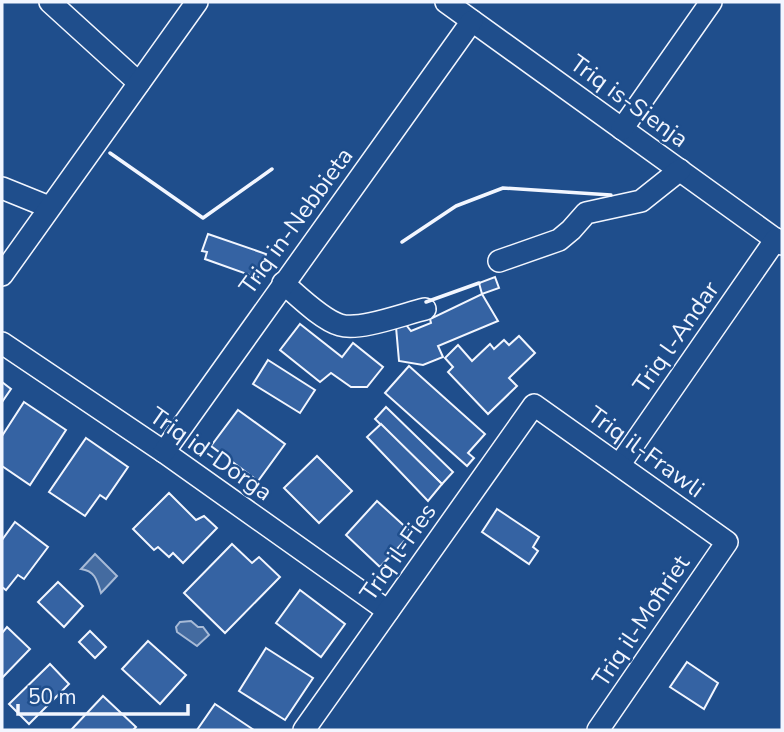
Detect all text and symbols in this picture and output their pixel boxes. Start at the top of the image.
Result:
street label: Triq is-Sienja [563,47,695,155]
street label: Triq in-Nebbieta [232,141,360,301]
street label: Triq l-Andar [626,274,727,399]
street label: Triq il-Frawli [581,399,711,505]
street label: Triq id-Dorga [143,400,279,508]
street label: Triq il-Fies [353,497,443,607]
street label: Triq il-Moħriet [585,548,697,693]
scale bar [18,672,187,716]
text: 50 m [28,683,77,711]

